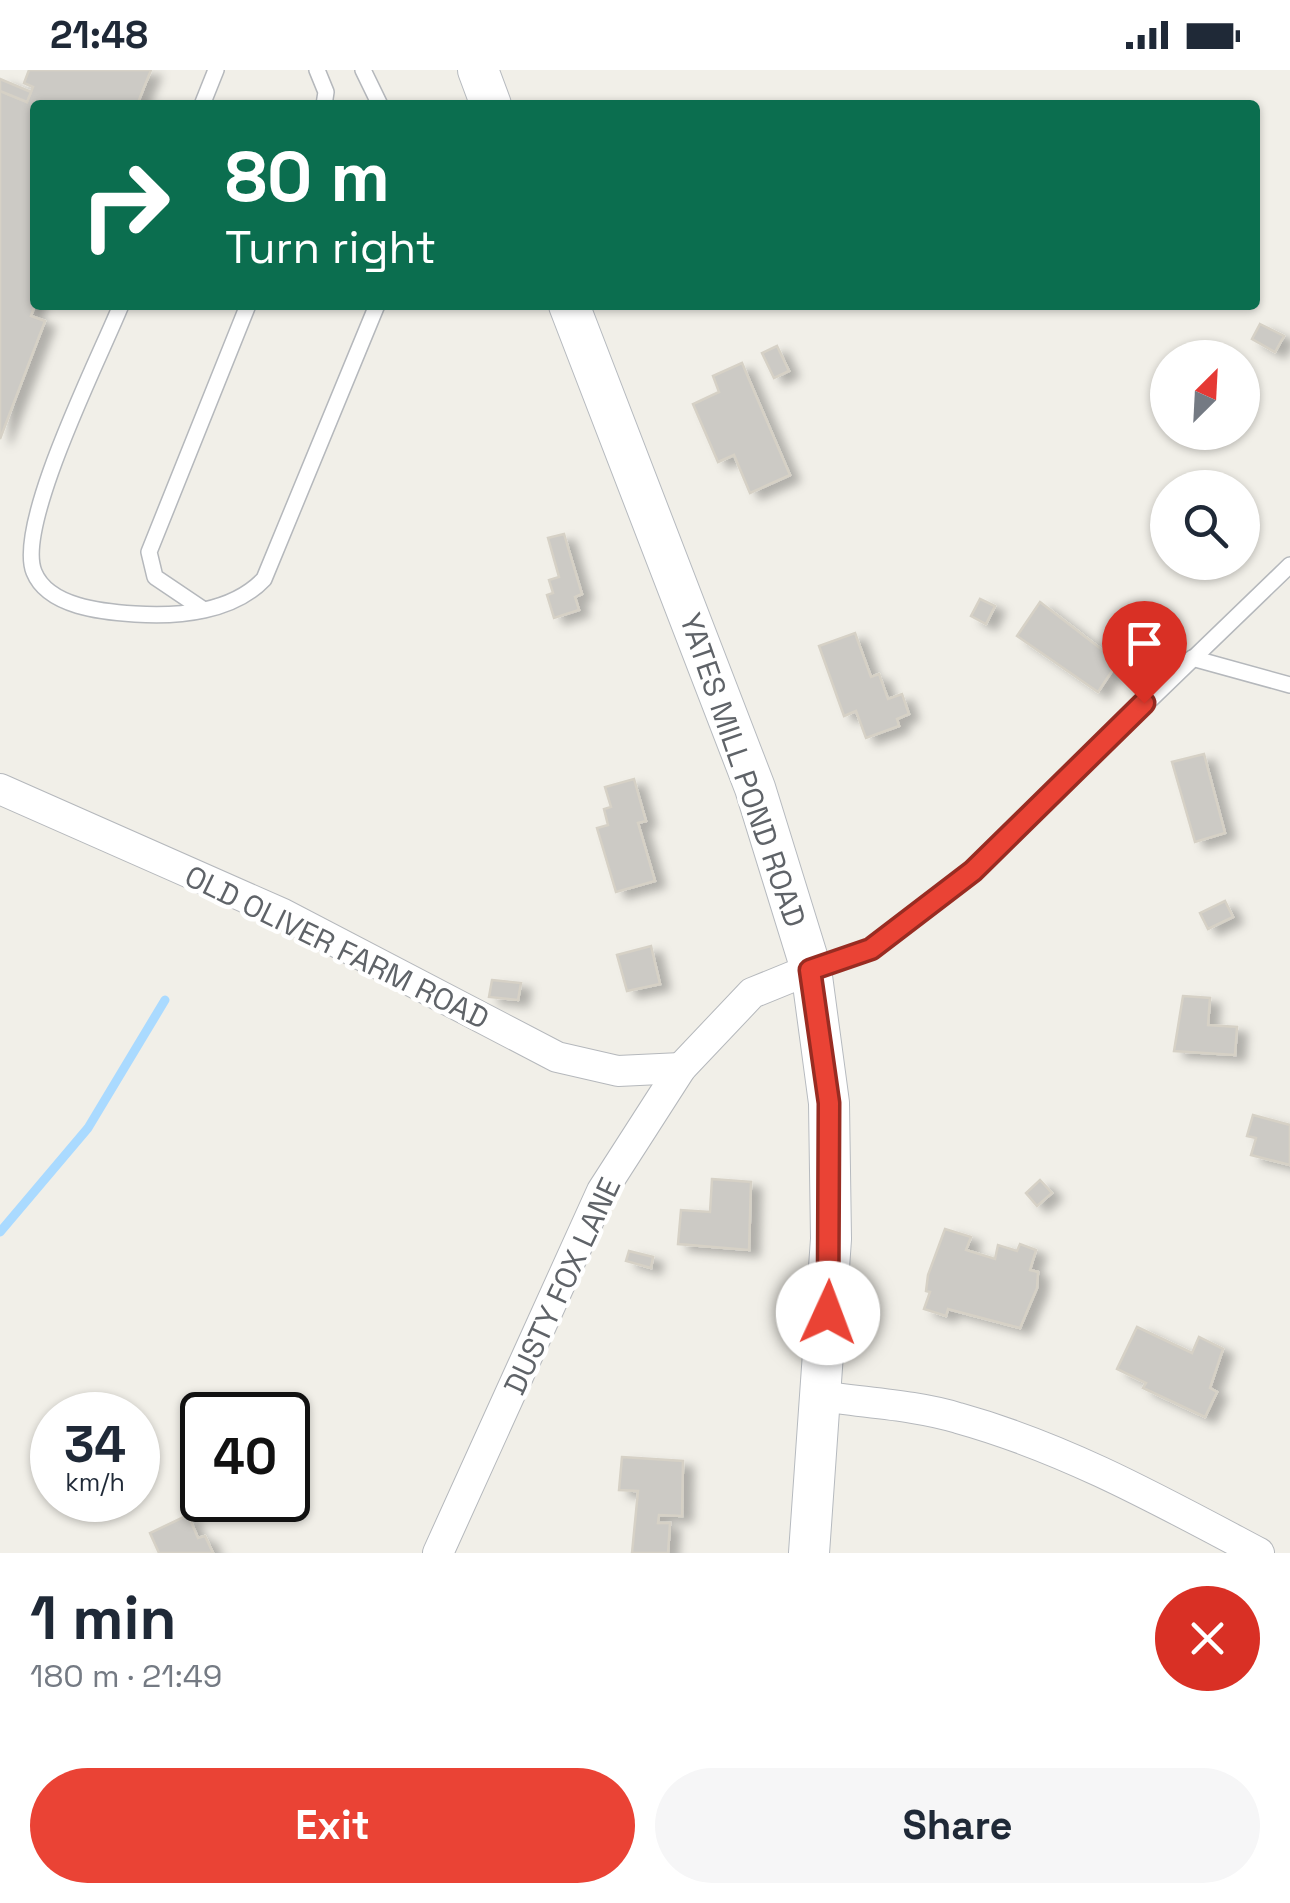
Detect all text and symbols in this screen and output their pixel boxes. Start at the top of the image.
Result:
text: 21:48 [50,11,148,59]
text: 80 m [225,132,390,221]
icon: right [60,140,190,270]
text: Turn right [225,219,436,276]
north arrow [1150,340,1260,450]
map controls [1150,340,1260,580]
button: search [1150,470,1260,580]
pin [1102,601,1187,704]
street label: YATES MILL POND ROAD [671,608,815,932]
icon: arrive [1117,616,1172,671]
street label: OLD OLIVER FARM ROAD [178,856,496,1038]
street label: DUSTY FOX LANE [495,1171,629,1401]
position arrow [776,1261,880,1365]
speed limit sign: 40 [180,1392,310,1522]
text: 34 [64,1413,126,1477]
text: km/h [65,1466,125,1498]
text: 1 min [30,1580,177,1657]
button: close [1155,1586,1260,1691]
text: 180 m · 21:49 [30,1656,222,1696]
button: Exit [30,1768,635,1883]
button: Share [655,1768,1260,1883]

